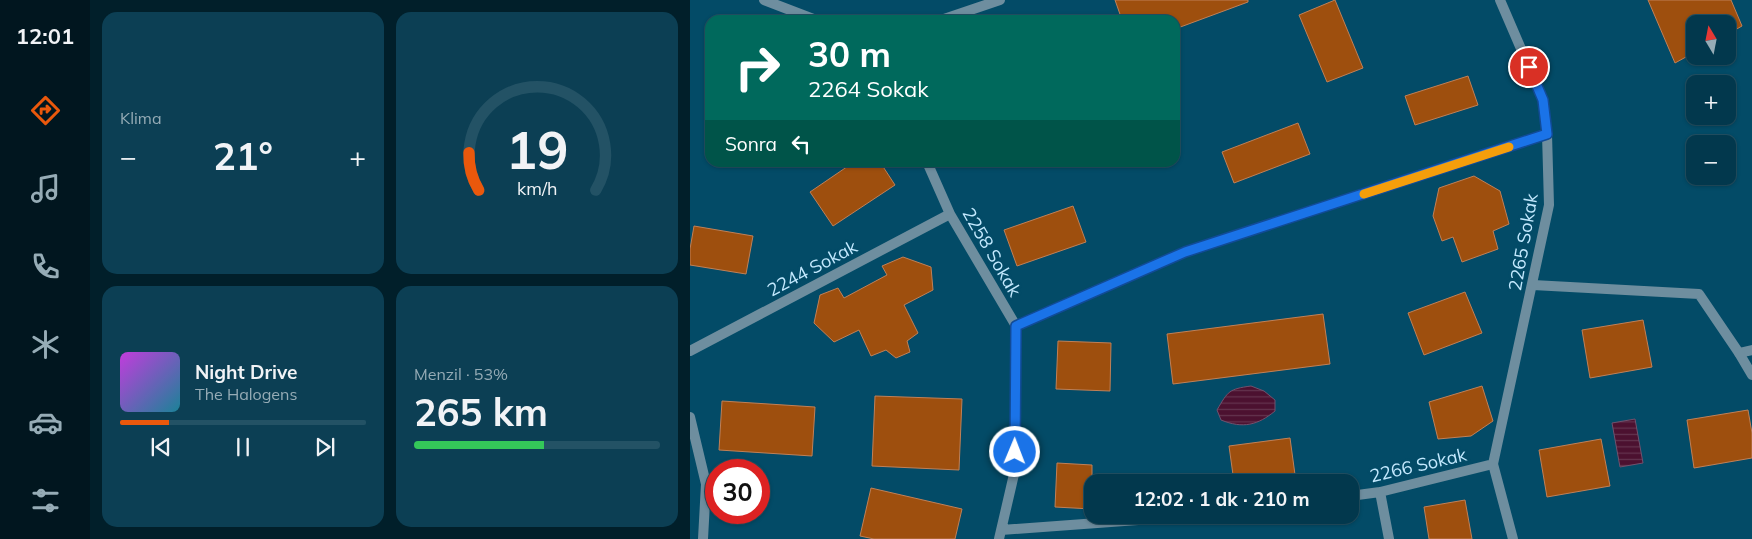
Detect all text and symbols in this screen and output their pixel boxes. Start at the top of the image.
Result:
north arrow [1686,15,1736,65]
map controls [1686,15,1736,185]
text: 12:01 [16,22,74,50]
text: 30 m [808,32,891,76]
icon: right [725,35,790,100]
pin [1508,46,1550,88]
icon: arrive [1515,53,1543,81]
text: 2264 Sokak [808,75,929,103]
button: + [1686,75,1736,125]
icon: directions [28,93,63,128]
text: Klima [120,108,162,128]
text: 19 [506,117,568,182]
icon: left [787,130,815,158]
text: 21° [213,132,273,180]
text: Sonra [725,132,777,156]
button: − [1686,135,1736,185]
text: − [120,139,137,174]
text: + [349,139,366,174]
icon: music [28,171,63,206]
text: km/h [517,177,557,199]
street label: 2265 Sokak [1503,191,1543,293]
street label: 2258 Sokak [957,204,1027,301]
street label: 2244 Sokak [763,234,862,301]
icon: phone [28,249,63,284]
icon: climate [28,327,63,362]
text: Night Drive [195,360,297,384]
text: Menzil · 53% [414,364,508,384]
text: The Halogens [195,384,297,404]
text: 265 km [414,388,548,436]
icon: car [28,405,63,440]
position arrow [988,425,1040,477]
icon: previous [147,433,175,461]
icon: pause [229,433,257,461]
icon: next [311,433,339,461]
street label: 2266 Sokak [1367,443,1469,487]
speed limit sign: 30 [705,459,770,524]
icon: filters [28,483,63,518]
text: 12:02 · 1 dk · 210 m [1133,487,1310,511]

